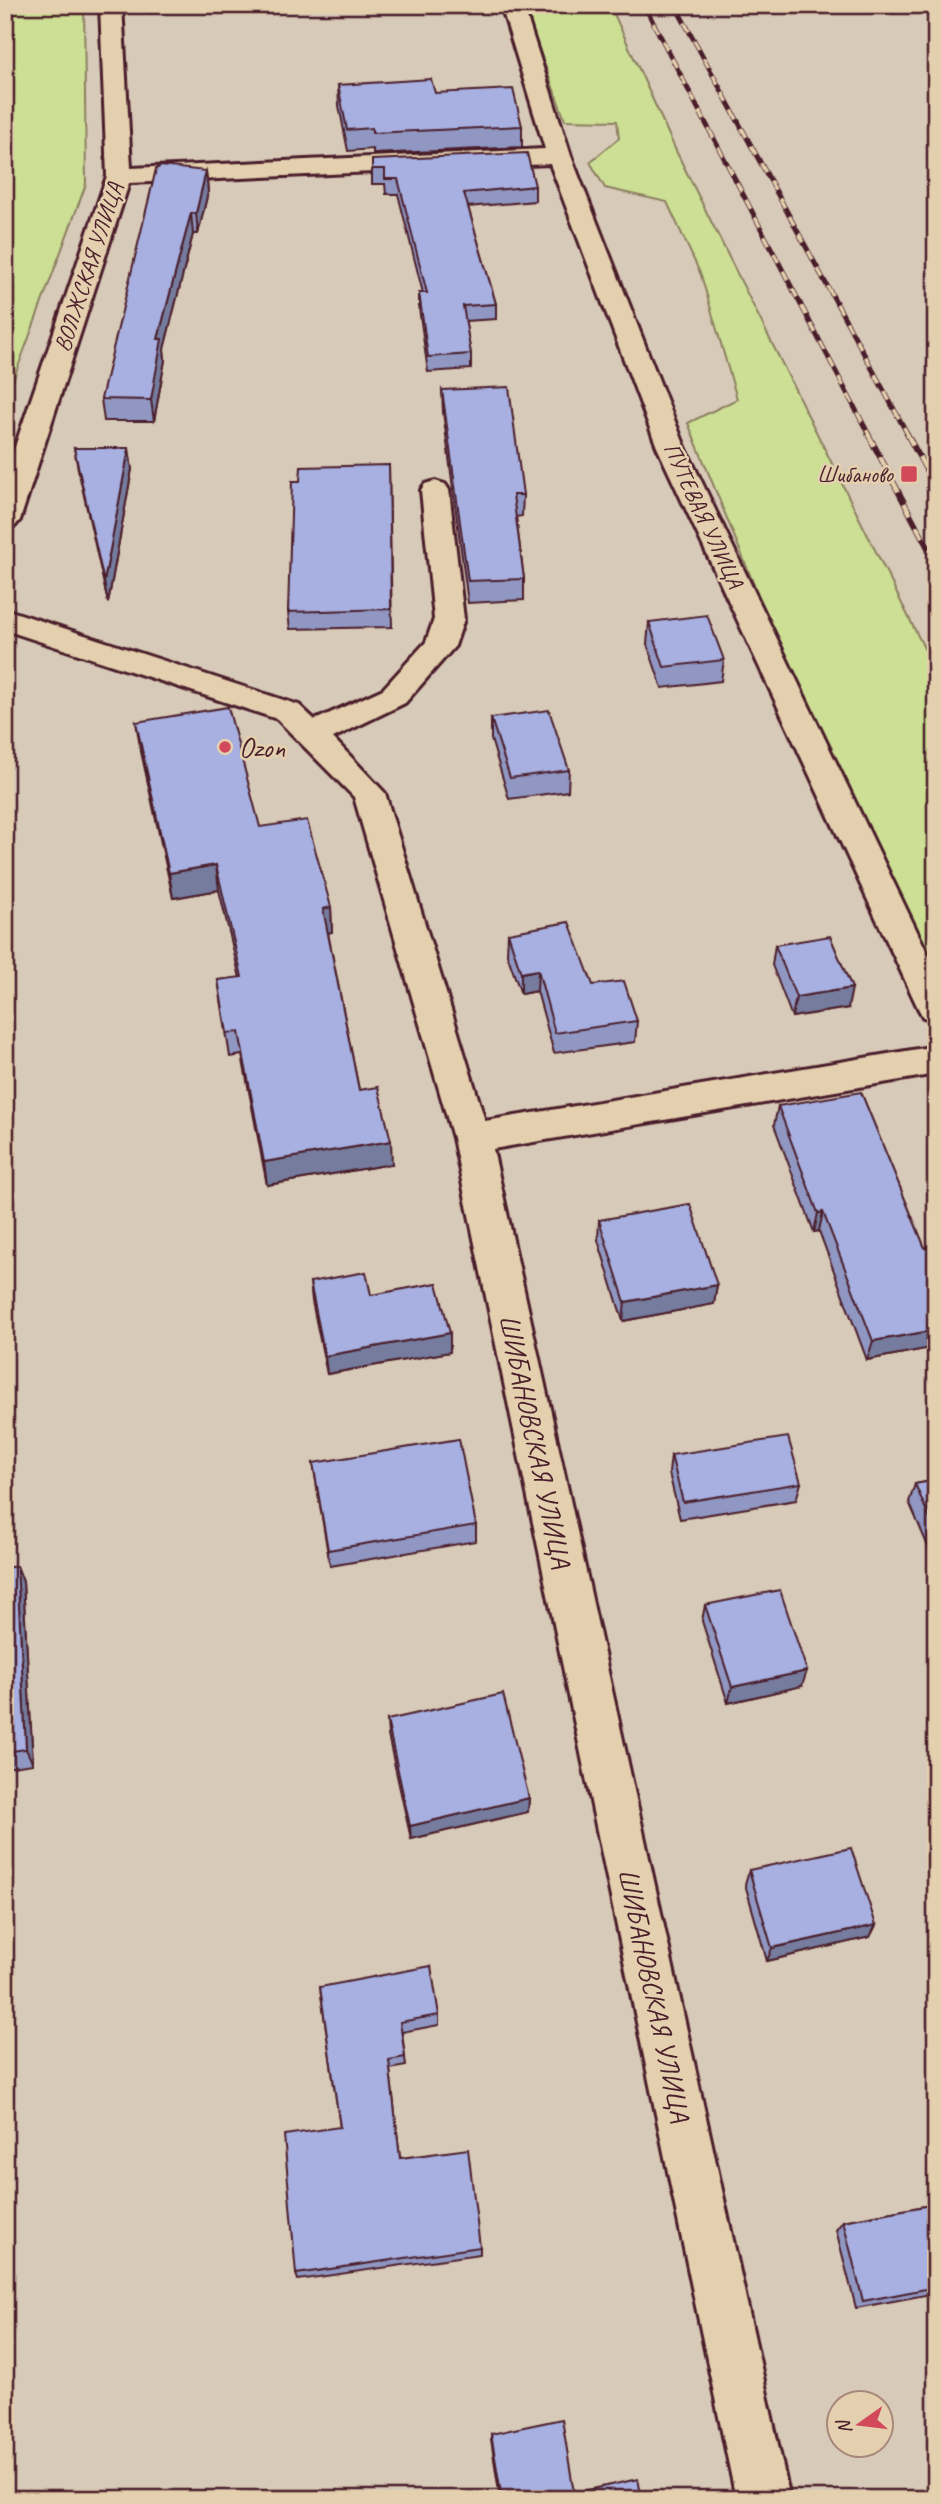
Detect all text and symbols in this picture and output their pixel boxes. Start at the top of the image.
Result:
street label: ВОЛЖСКАЯ УЛИЦА [48,179,130,355]
street label: ПУТЕВАЯ УЛИЦА [657,438,751,594]
place label: Шибаново [817,460,895,489]
marker: Шибаново [899,464,919,484]
place label: Ozon [239,730,285,765]
marker: Ozon [217,739,233,755]
street label: ШИБАНОВСКАЯ УЛИЦА [492,1311,580,1572]
street label: ШИБАНОВСКАЯ УЛИЦА [611,1865,699,2126]
north arrow [825,2388,895,2458]
text: N [831,2416,858,2436]

